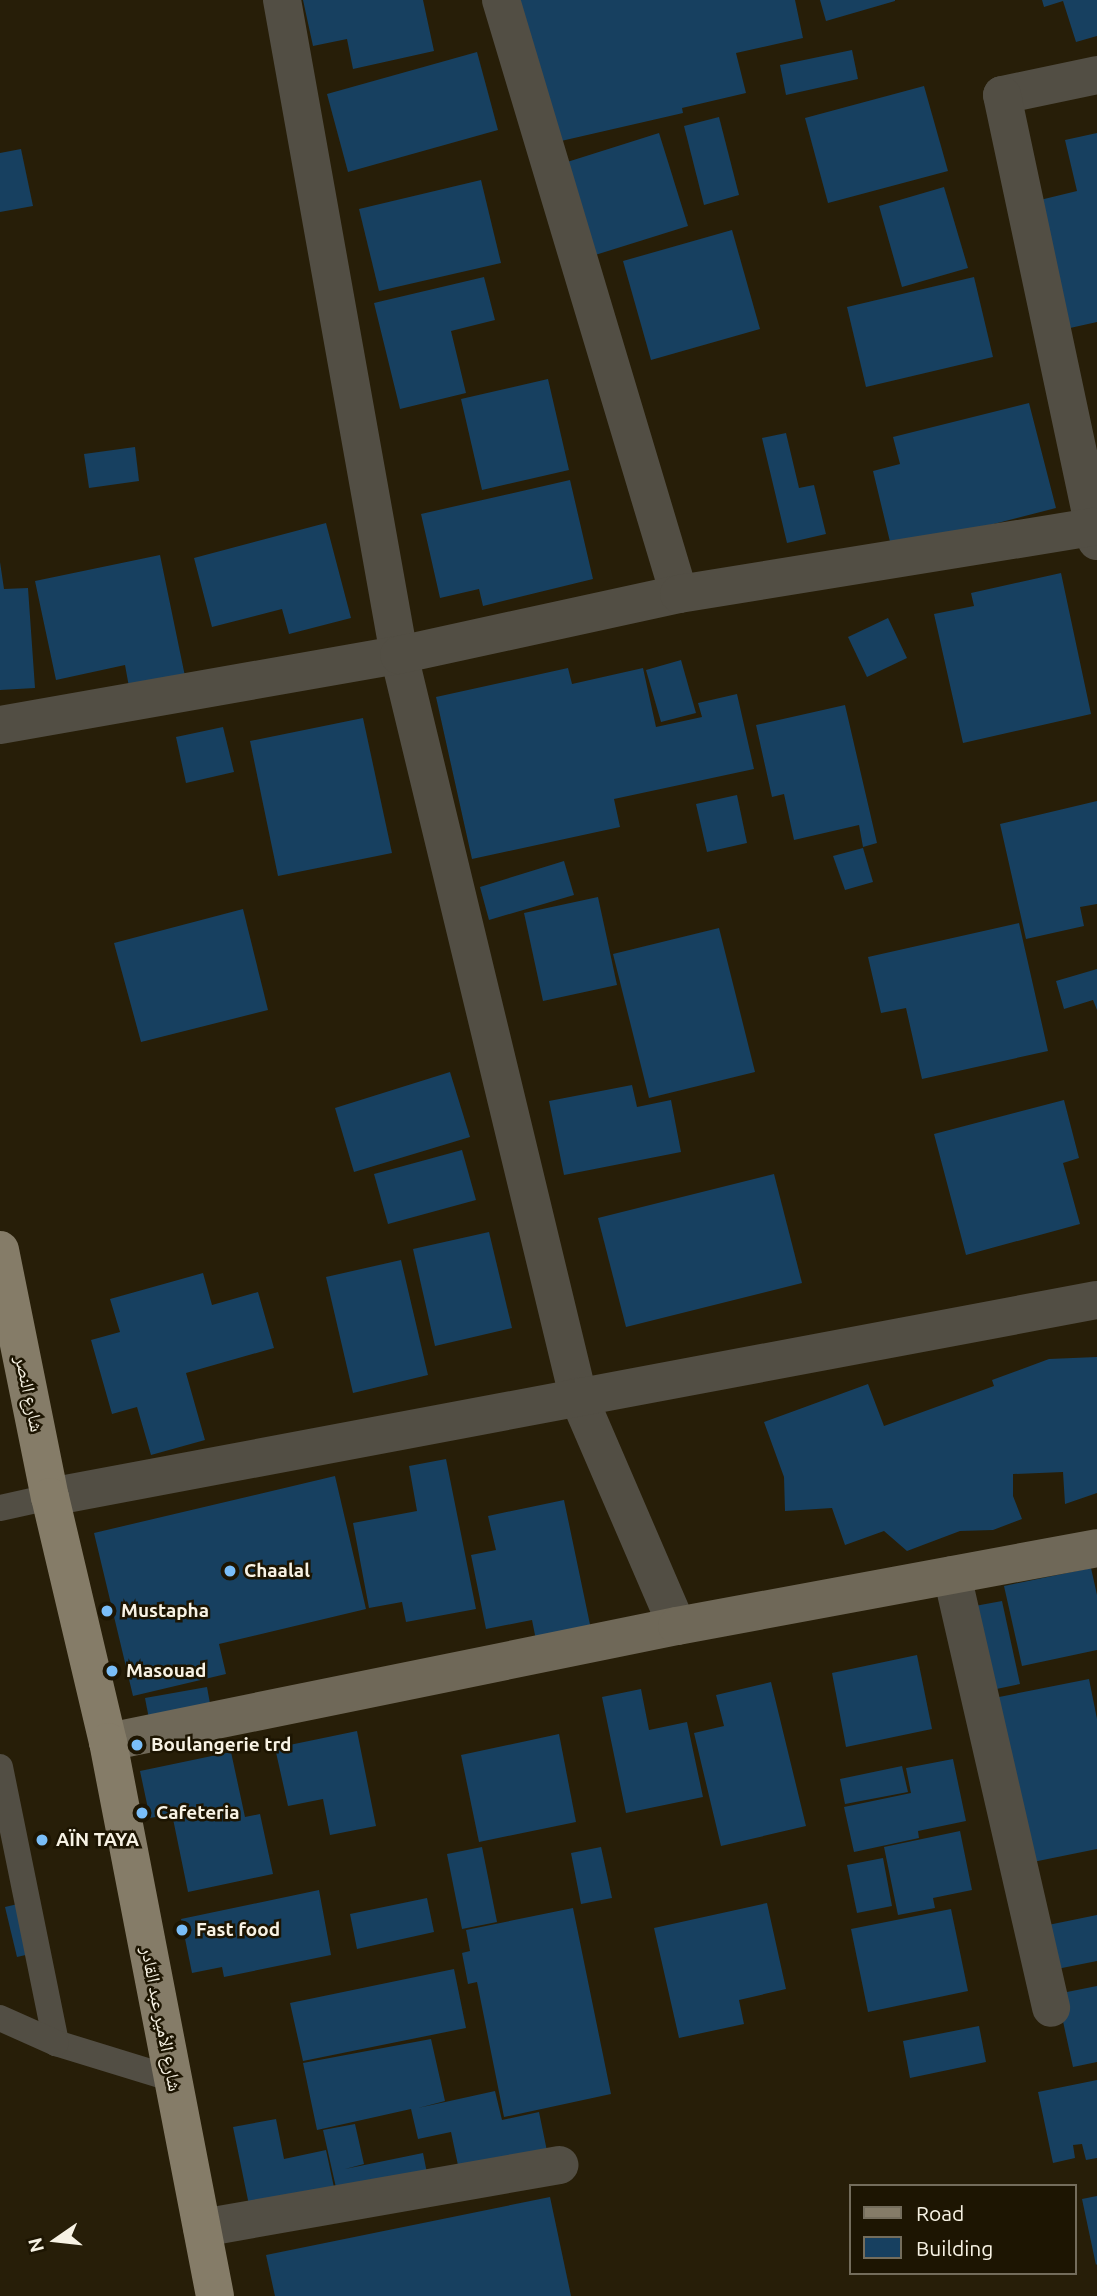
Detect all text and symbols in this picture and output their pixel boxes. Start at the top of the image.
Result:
street label: شارع النصر [10,1354,48,1434]
place label: Chaalal [244,1560,310,1582]
marker: Chaalal [222,1563,238,1579]
place label: Mustapha [121,1600,209,1622]
marker: Mustapha [99,1603,115,1619]
place label: Masouad [126,1660,206,1682]
marker: Masouad [104,1663,120,1679]
place label: Boulangerie trd [151,1734,291,1756]
marker: Boulangerie trd [129,1737,145,1753]
place label: Cafeteria [156,1802,240,1824]
marker: Cafeteria [134,1805,150,1821]
place label: AÏN TAYA [56,1829,139,1851]
marker: AÏN TAYA [34,1832,50,1848]
place label: Fast food [196,1919,280,1941]
marker: Fast food [174,1922,190,1938]
street label: شارع الأمير عبد القادر [136,1945,186,2093]
legend [848,2184,1076,2275]
text: Road [916,2201,964,2225]
north arrow [21,2205,91,2275]
text: N [23,2236,48,2255]
text: Building [916,2236,993,2260]

